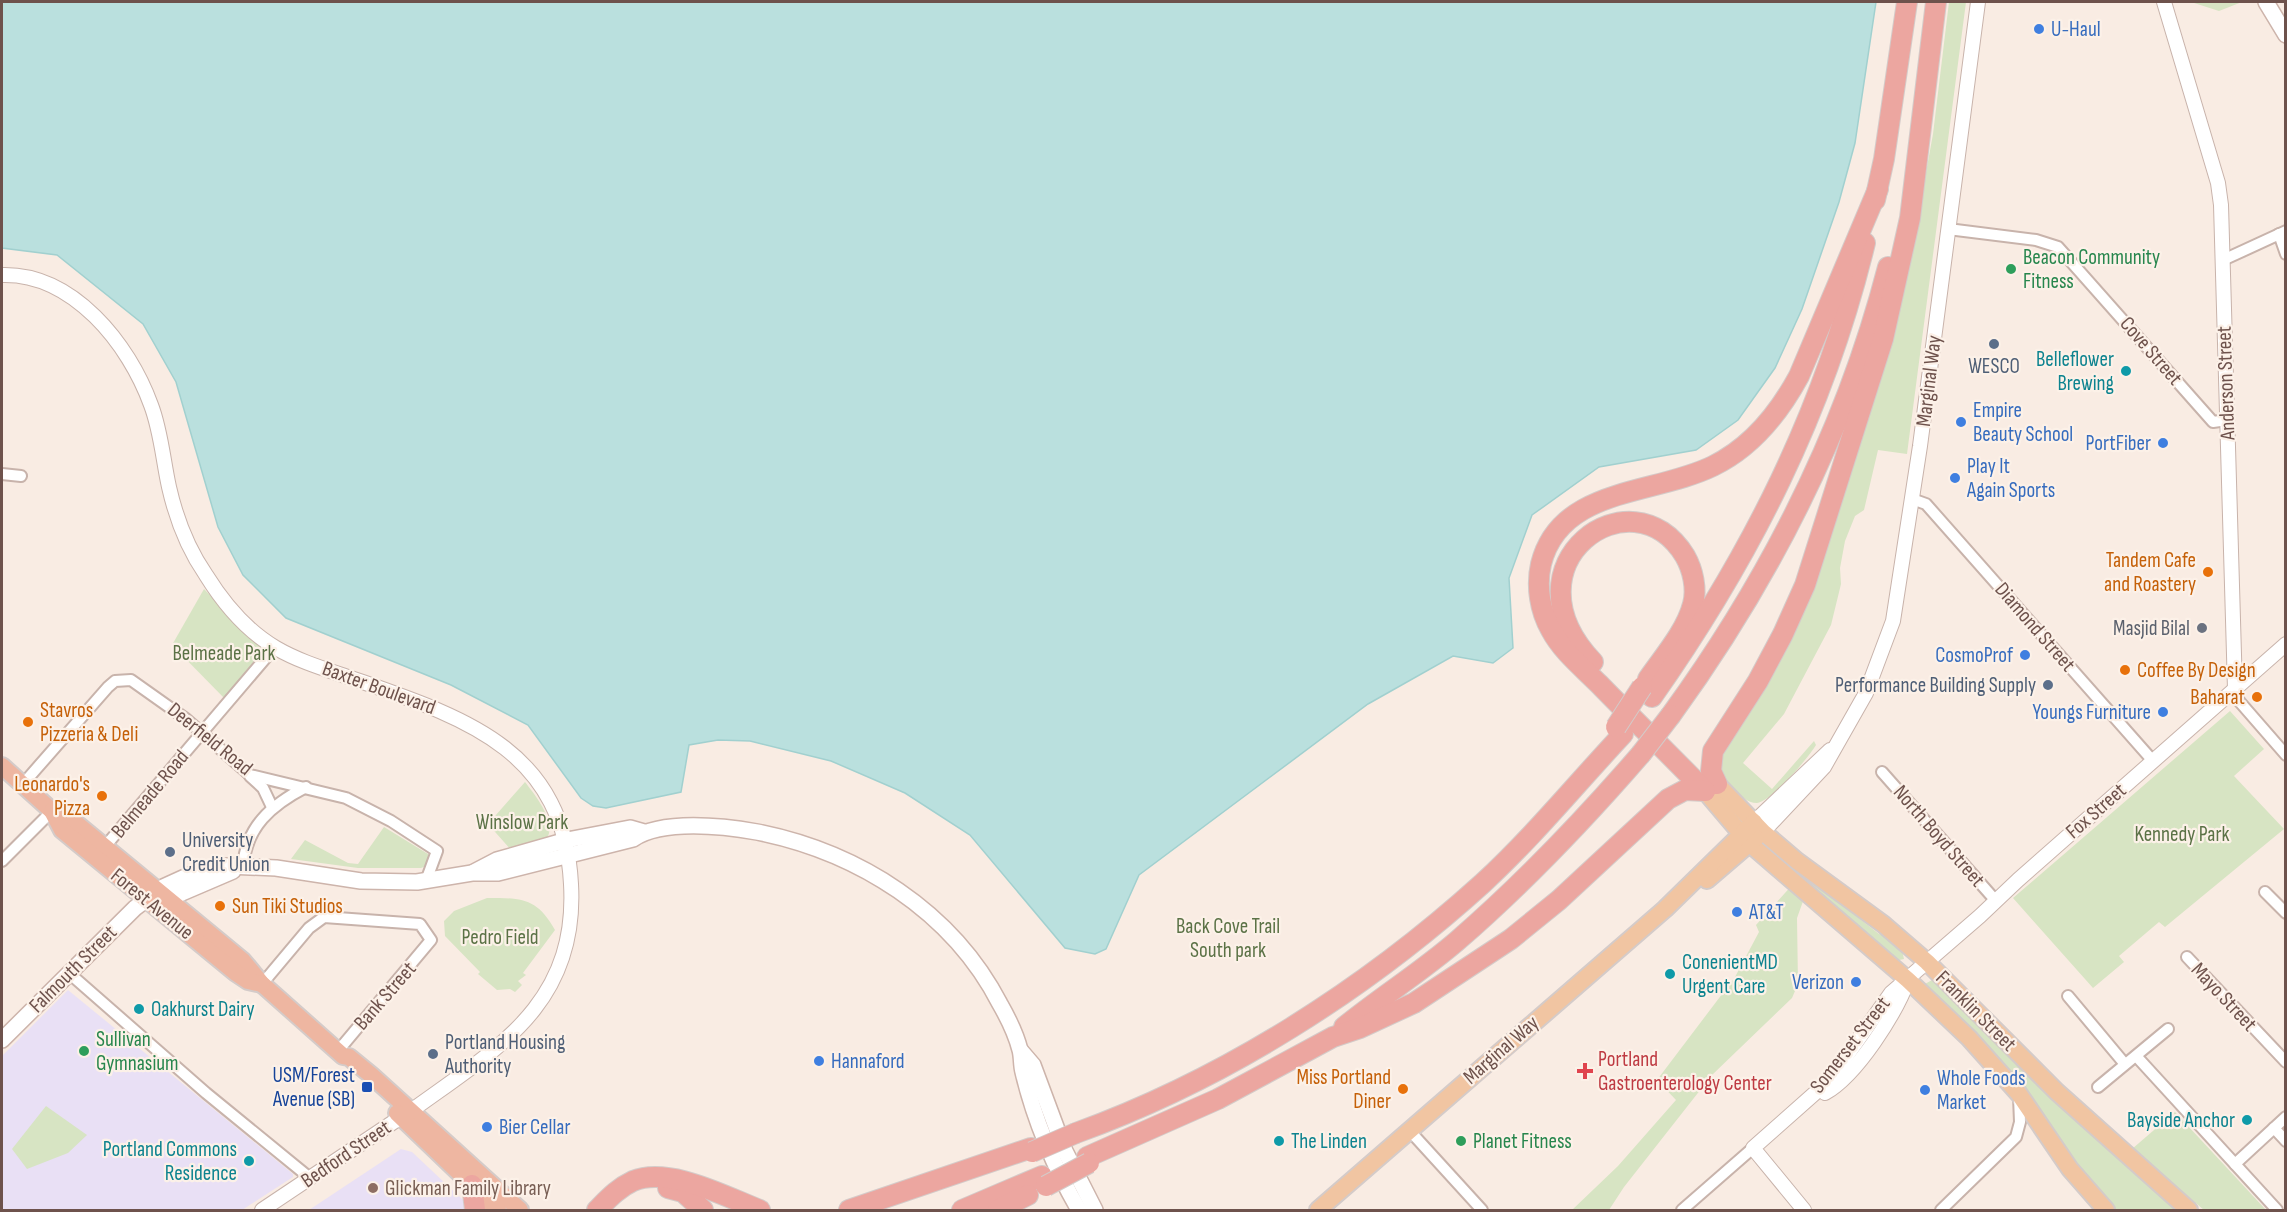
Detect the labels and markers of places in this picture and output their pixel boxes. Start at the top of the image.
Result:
place label: U-Haul [2051,17,2101,42]
marker: U-Haul [2032,22,2046,36]
place label: Beacon Community Fitness [2023,245,2160,294]
marker: Beacon Community Fitness [2004,262,2018,276]
marker: WESCO [1987,337,2001,351]
place label: Belleflower Brewing [2036,347,2114,396]
place label: WESCO [1968,354,2020,379]
marker: Belleflower Brewing [2119,364,2133,378]
place label: Empire Beauty School [1973,398,2073,447]
marker: Empire Beauty School [1954,415,1968,429]
place label: PortFiber [2085,431,2151,456]
marker: PortFiber [2156,436,2170,450]
place label: Play It Again Sports [1966,454,2055,503]
marker: Play It Again Sports [1948,471,1962,485]
place label: Tandem Cafe and Roastery [2104,548,2196,597]
marker: Tandem Cafe and Roastery [2201,565,2215,579]
place label: Masjid Bilal [2113,616,2190,641]
marker: Masjid Bilal [2195,621,2209,635]
place label: CosmoProf [1935,643,2014,668]
marker: CosmoProf [2018,648,2032,662]
place label: Coffee By Design [2137,658,2256,683]
marker: Coffee By Design [2118,663,2132,677]
place label: Performance Building Supply [1835,673,2036,698]
marker: Performance Building Supply [2041,678,2055,692]
place label: Baharat [2190,685,2245,710]
marker: Baharat [2250,690,2264,704]
place label: Stavros Pizzeria & Deli [40,698,138,747]
place label: Youngs Furniture [2033,700,2151,725]
marker: Youngs Furniture [2156,705,2170,719]
marker: Stavros Pizzeria & Deli [21,715,35,729]
place label: Leonardo's Pizza [14,772,90,821]
marker: Leonardo's Pizza [95,789,109,803]
place label: University Credit Union [182,828,270,877]
marker: University Credit Union [163,845,177,859]
place label: Sun Tiki Studios [232,894,343,919]
marker: Sun Tiki Studios [213,899,227,913]
place label: AT&T [1748,900,1784,925]
marker: AT&T [1730,905,1744,919]
place label: ConenientMD Urgent Care [1682,950,1778,999]
marker: ConenientMD Urgent Care [1663,967,1677,981]
place label: Verizon [1792,970,1844,995]
marker: Verizon [1849,975,1863,989]
place label: Oakhurst Dairy [151,997,255,1022]
marker: Oakhurst Dairy [132,1002,146,1016]
place label: Sullivan Gymnasium [96,1027,179,1076]
place label: Portland Housing Authority [444,1030,565,1079]
marker: Sullivan Gymnasium [77,1044,91,1058]
marker: Portland Housing Authority [426,1047,440,1061]
place label: Portland Gastroenterology Center [1598,1047,1772,1096]
place label: Hannaford [831,1049,905,1074]
marker: Hannaford [812,1054,826,1068]
marker: Portland Gastroenterology Center [1576,1062,1594,1080]
place label: USM/Forest Avenue (SB) [272,1063,355,1112]
place label: Miss Portland Diner [1296,1065,1391,1114]
place label: Whole Foods Market [1937,1066,2025,1115]
marker: USM/Forest Avenue (SB) [360,1080,374,1094]
marker: Miss Portland Diner [1396,1082,1410,1096]
marker: Whole Foods Market [1918,1083,1932,1097]
place label: Bayside Anchor [2127,1108,2235,1133]
marker: Bayside Anchor [2240,1113,2254,1127]
place label: Bier Cellar [499,1115,570,1140]
marker: Bier Cellar [480,1120,494,1134]
place label: The Linden [1291,1129,1367,1154]
place label: Planet Fitness [1473,1129,1572,1154]
marker: The Linden [1272,1134,1286,1148]
marker: Planet Fitness [1454,1134,1468,1148]
place label: Portland Commons Residence [103,1137,237,1186]
marker: Portland Commons Residence [242,1154,256,1168]
place label: Glickman Family Library [385,1176,551,1201]
marker: Glickman Family Library [366,1181,380,1195]

